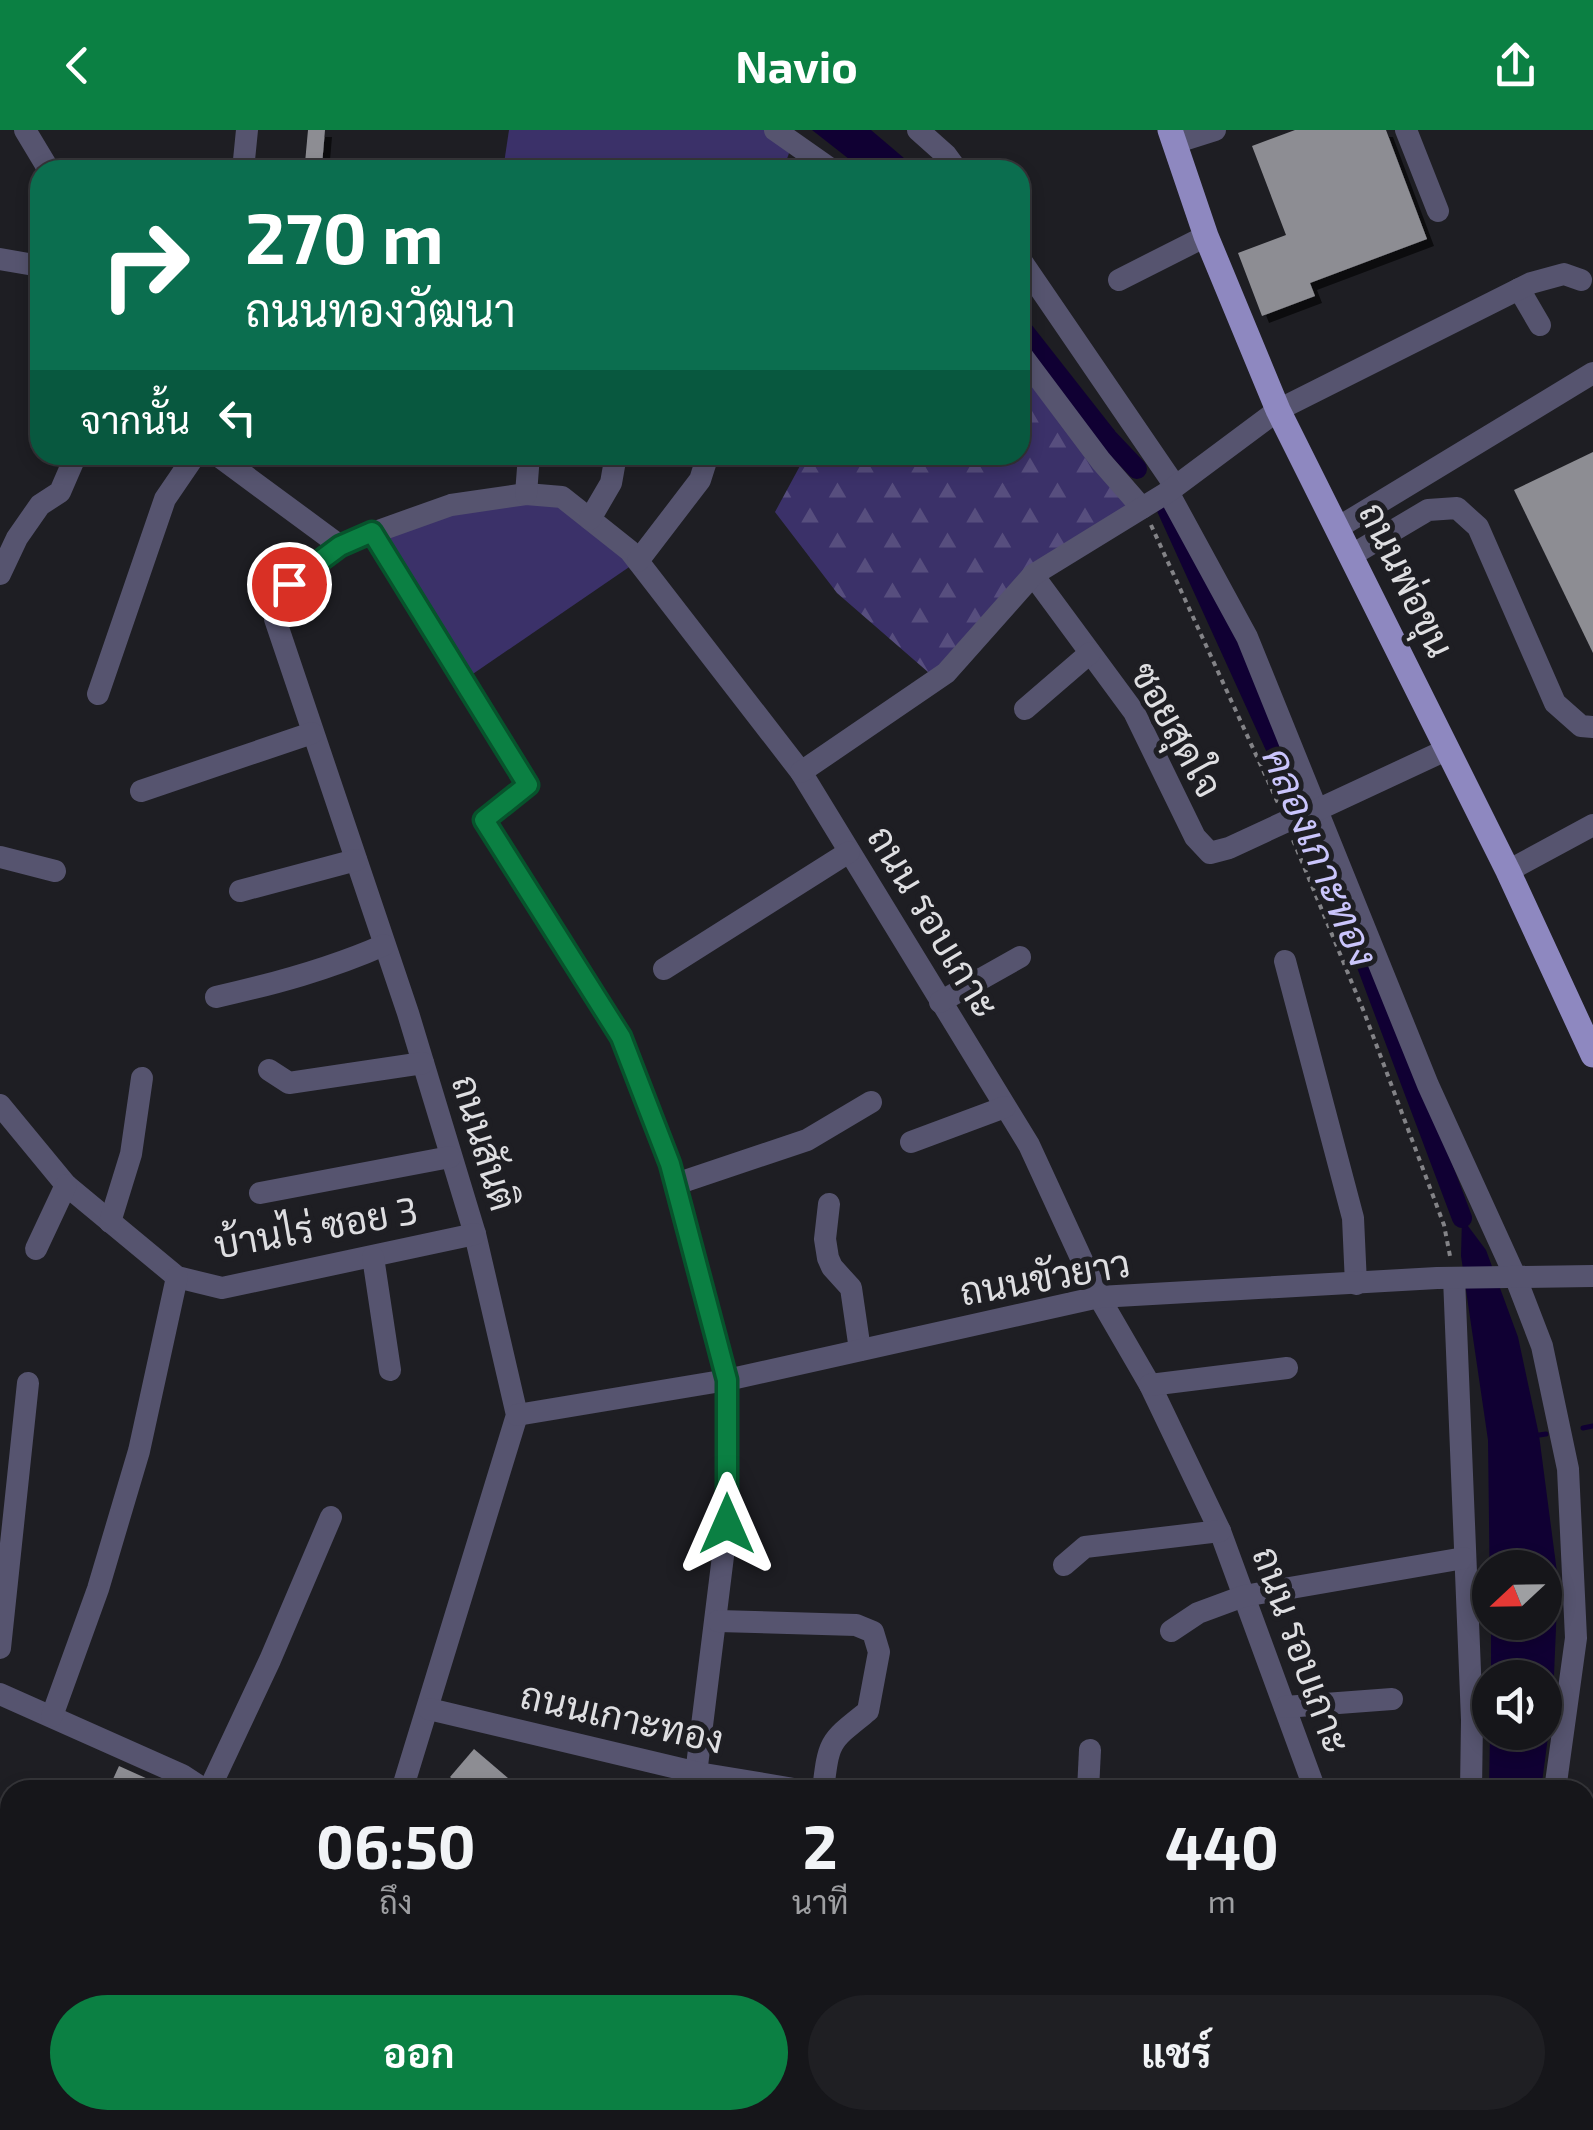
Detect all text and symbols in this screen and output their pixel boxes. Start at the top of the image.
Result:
icon: back [50,38,105,93]
text: Navio [735,38,858,92]
icon: share [1488,38,1543,93]
text: 270 m [245,194,444,278]
icon: right [80,200,210,330]
text: ถนนทองวัฒนา [245,282,516,336]
icon: left [210,390,265,445]
text: จากนั้น [80,396,190,442]
street label: ถนนพ่อขุน [1347,494,1465,666]
pin [247,542,332,627]
icon: arrive [262,557,317,612]
street label: ซอยสุดใจ [1118,653,1234,807]
water label: คลองเกาะทอง [1254,740,1389,973]
street label: ถนน รอบเกาะ [859,816,1010,1026]
street label: ถนนสันติ [443,1069,528,1216]
street label: บ้านไร่ ซอย 3 [210,1186,421,1267]
street label: ถนนขัวยาว [956,1238,1133,1314]
position arrow [675,1472,779,1576]
street label: ถนน รอบเกาะ [1244,1540,1362,1759]
north arrow [1472,1550,1562,1640]
map controls [1472,1550,1562,1750]
button: sound [1472,1660,1562,1750]
street label: ถนนเกาะทอง [516,1670,729,1762]
text: 06:50 [316,1809,476,1881]
text: 2 [803,1809,838,1881]
text: 440 [1165,1810,1279,1882]
text: m [1208,1881,1236,1919]
text: ถึง [379,1882,412,1920]
text: นาที [792,1882,849,1920]
button: ออก [50,1995,788,2110]
button: แชร์ [808,1995,1545,2110]

